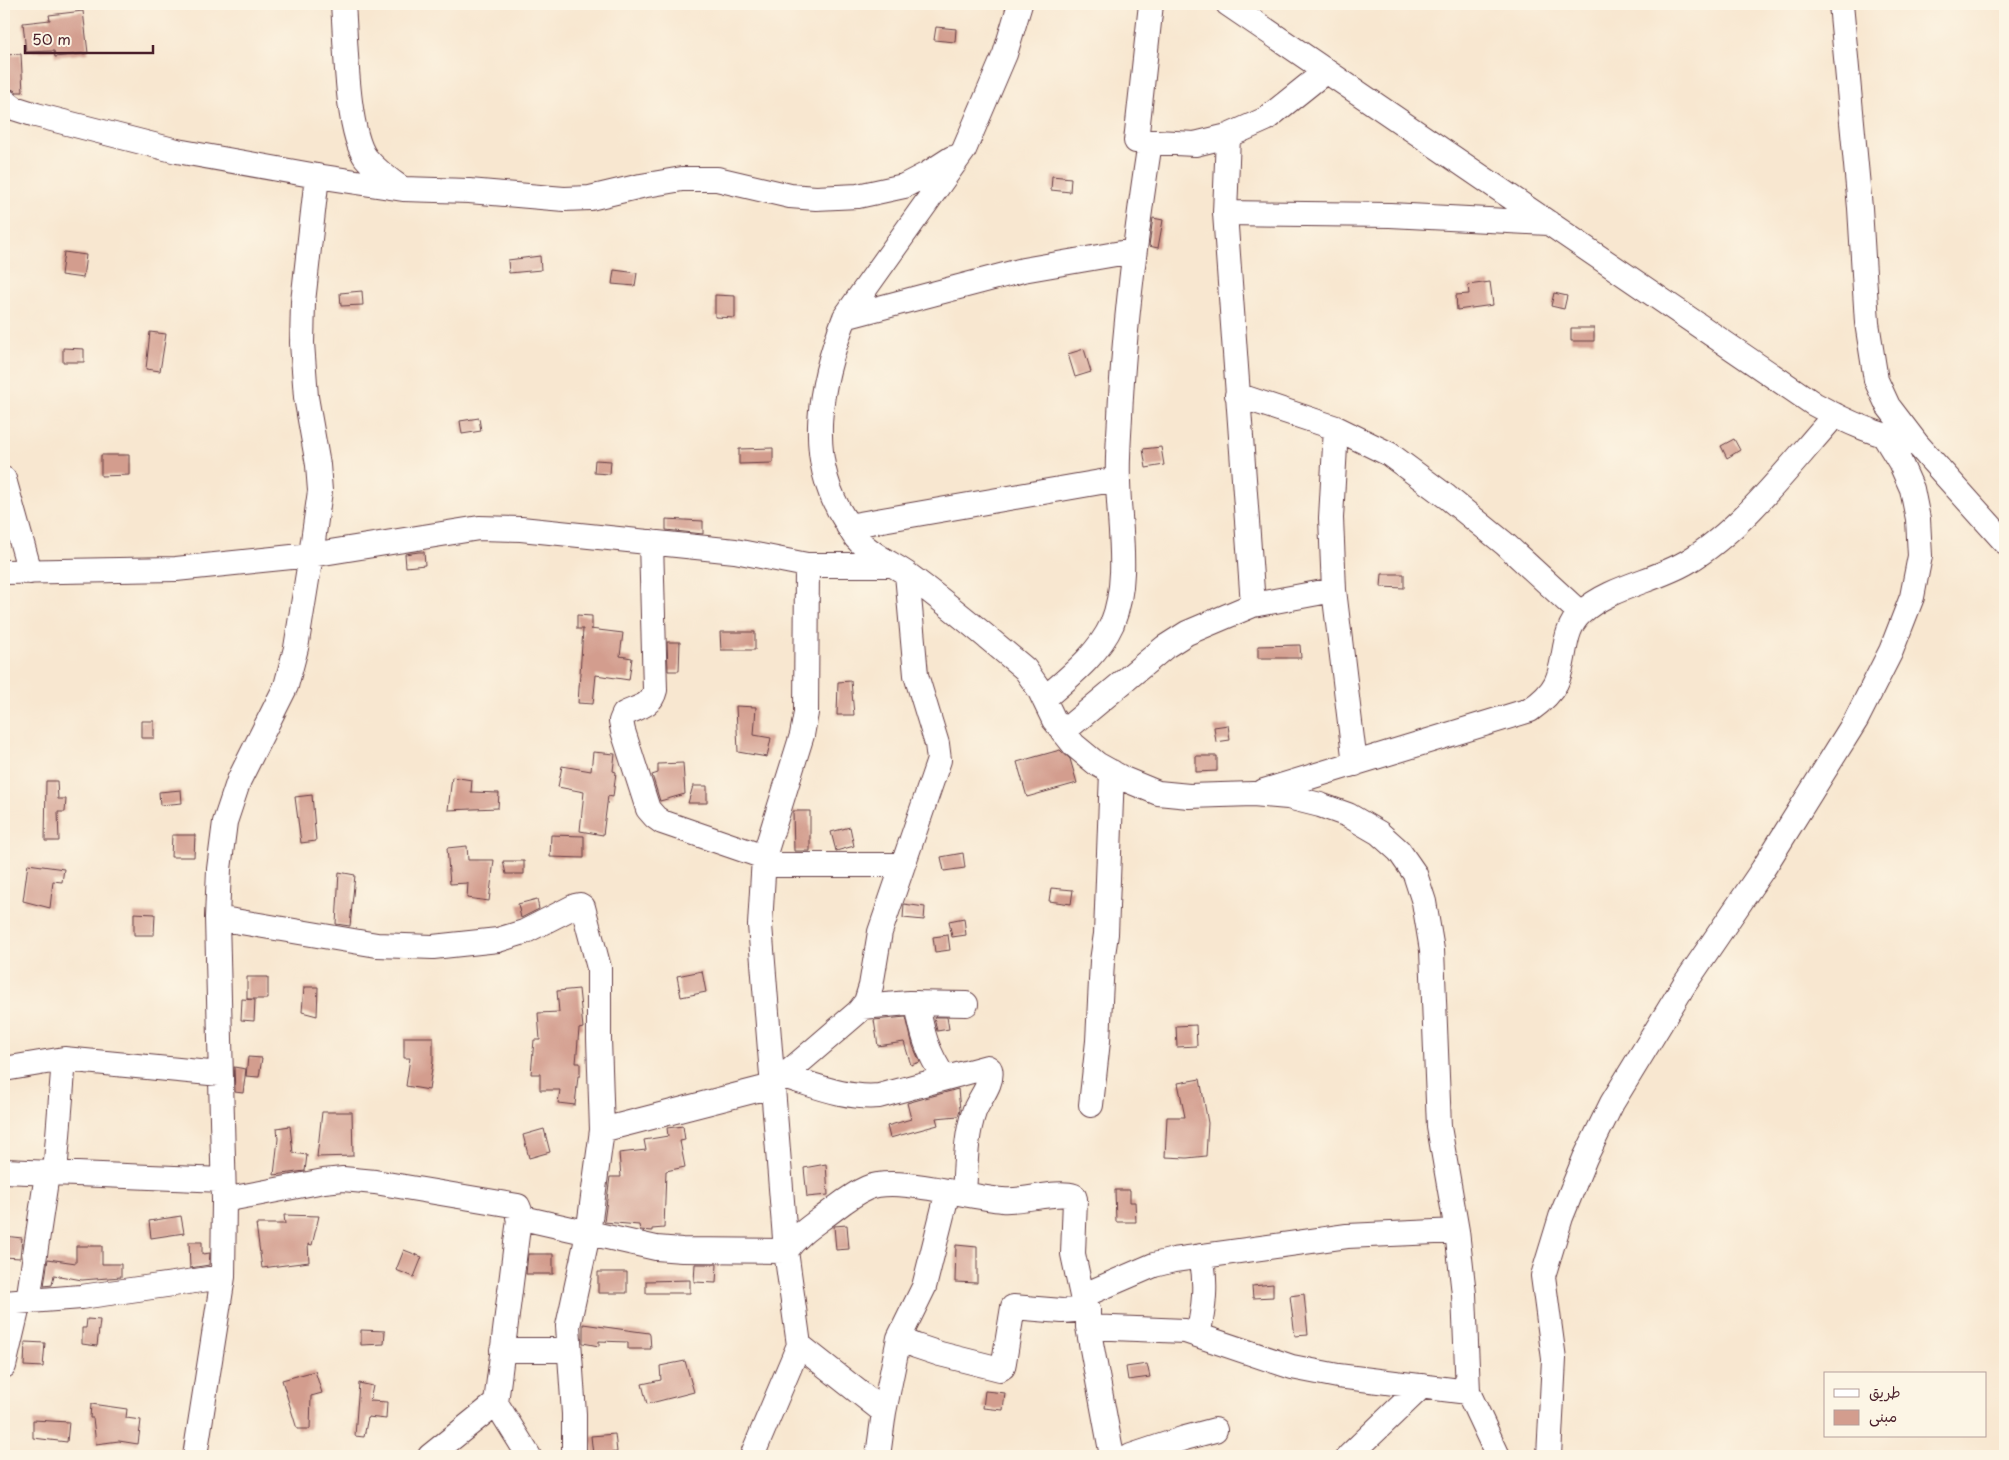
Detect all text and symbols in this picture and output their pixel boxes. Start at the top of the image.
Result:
scale bar [25,22,152,54]
text: 50 m [32,27,71,50]
legend [1824,1372,1986,1438]
text: طريق [1869,1380,1901,1403]
text: مبنى [1869,1404,1897,1427]

